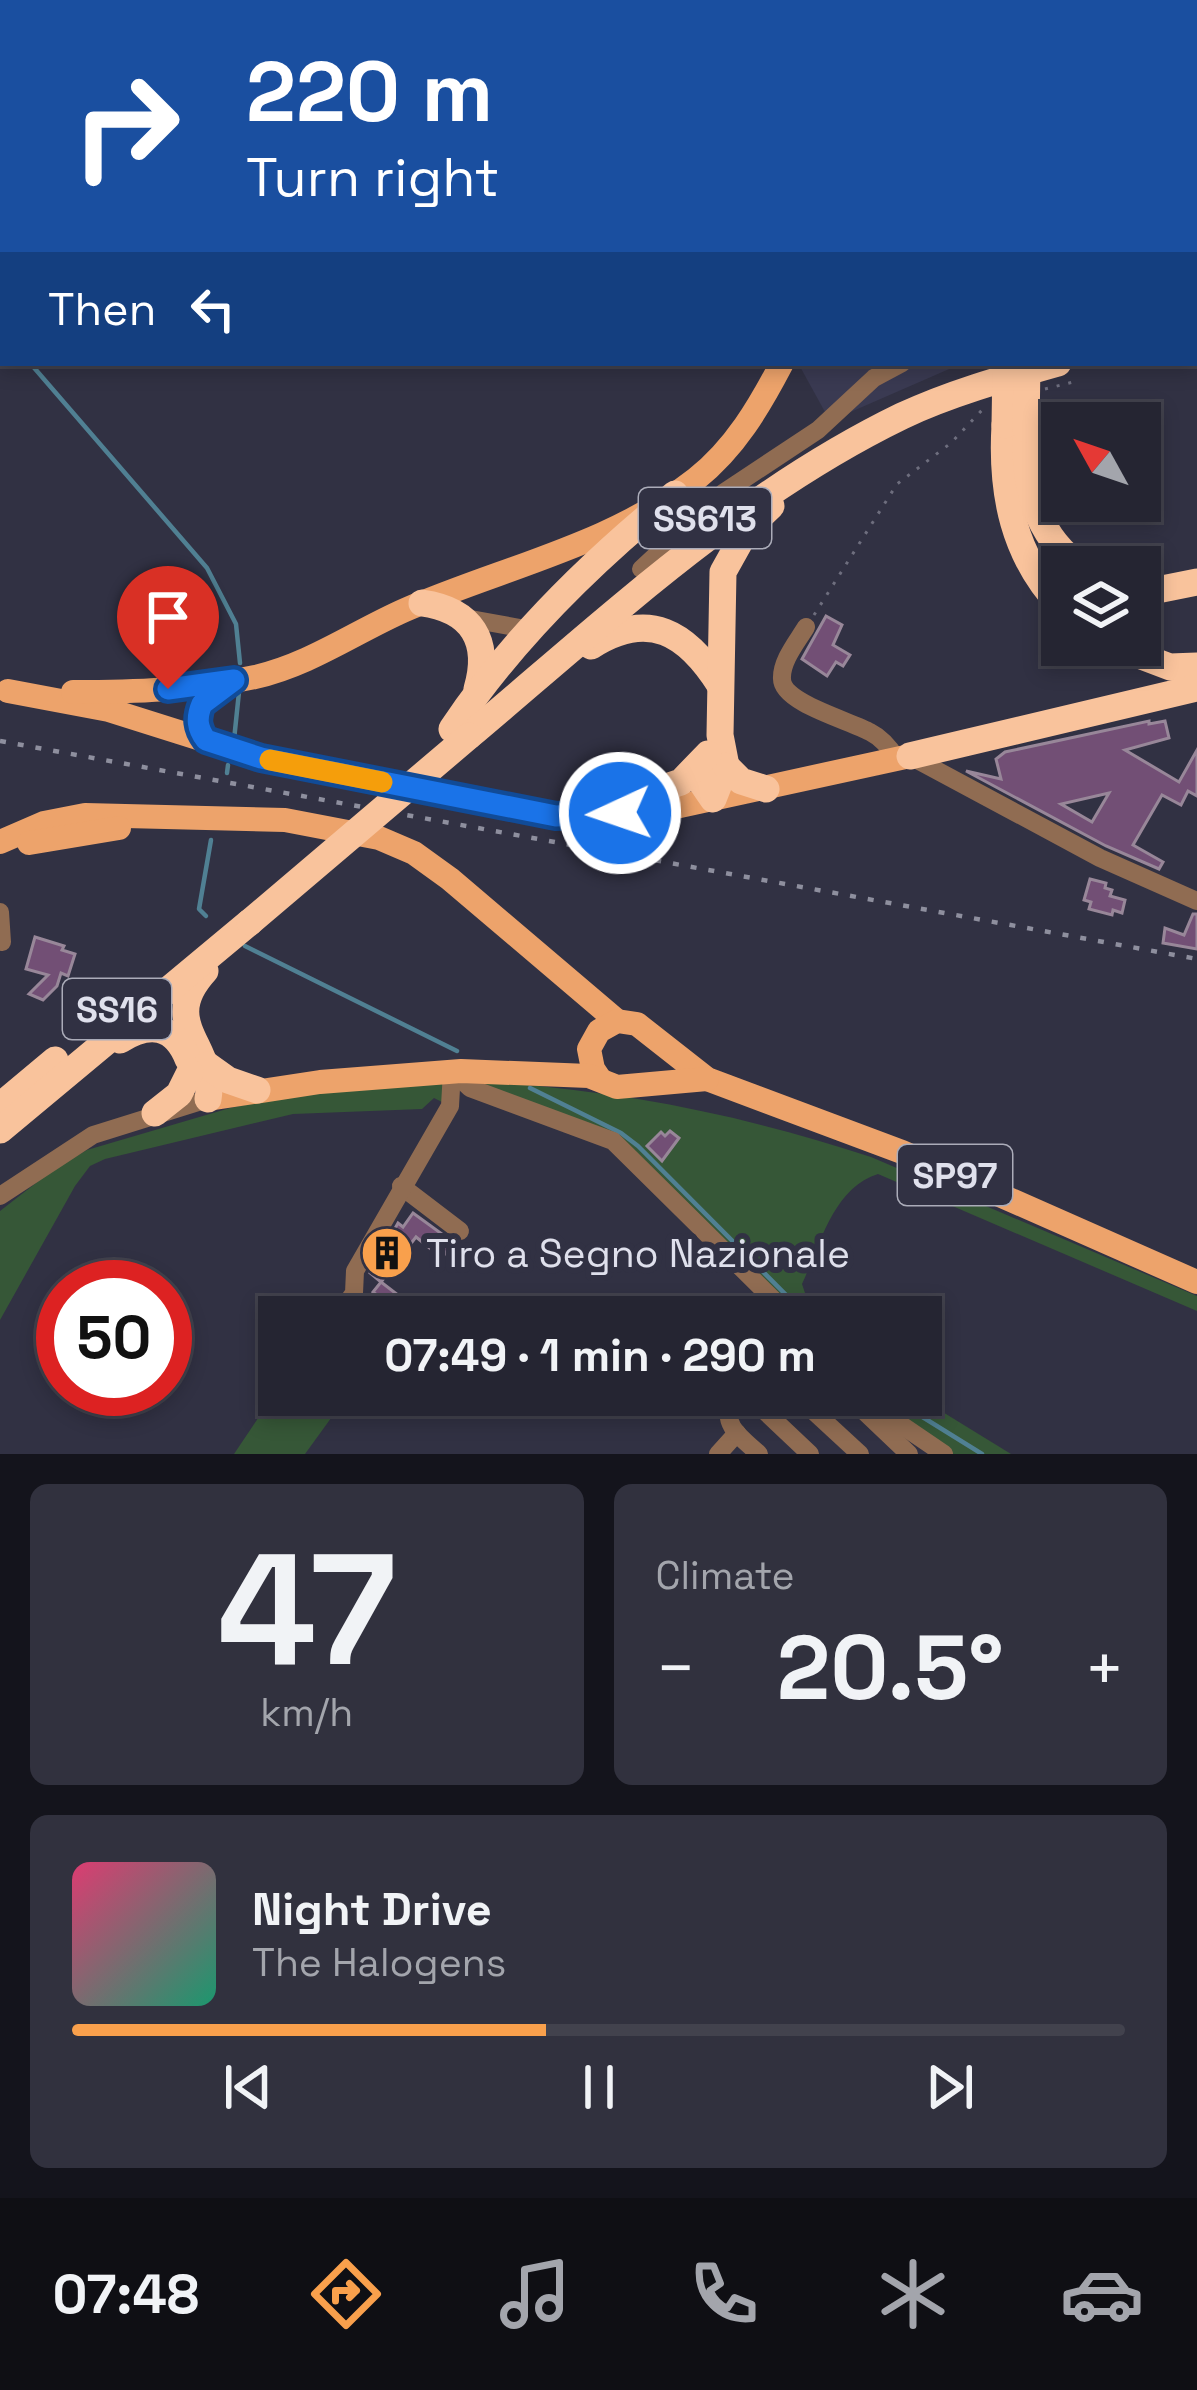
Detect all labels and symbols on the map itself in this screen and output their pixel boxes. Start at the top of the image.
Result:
north arrow [1041,402,1161,522]
road number: SS613 [639,488,771,548]
pin [117,566,219,689]
position arrow [557,750,683,876]
road number: SS16 [63,979,171,1039]
road number: SP97 [898,1145,1012,1205]
building icon: Tiro a Segno Nazionale [359,1225,415,1281]
place label: Tiro a Segno Nazionale [426,1229,850,1278]
speed limit sign: 50 [36,1260,192,1416]

